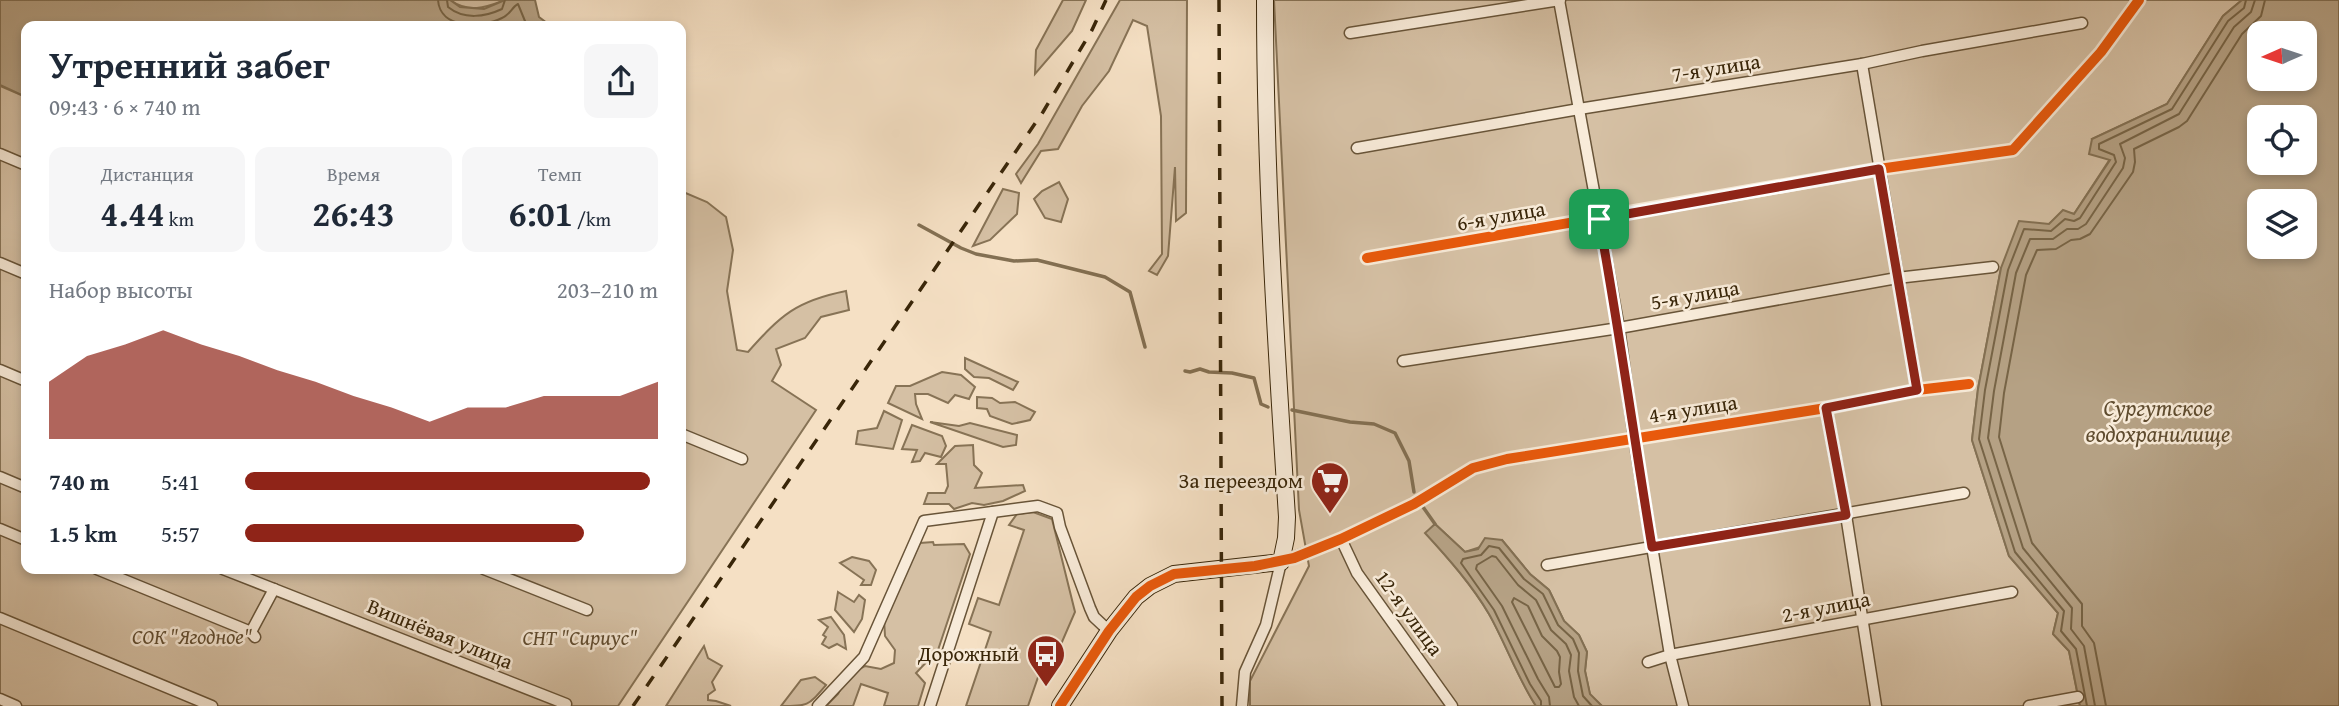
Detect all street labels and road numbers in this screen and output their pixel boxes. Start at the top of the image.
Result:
street label: 7-я улица [1669,45,1762,90]
street label: 6-я улица [1454,192,1548,239]
street label: 5-я улица [1648,271,1742,318]
street label: 4-я улица [1646,386,1739,431]
street label: 12-я улица [1368,563,1451,662]
street label: 2-я улица [1779,583,1873,630]
street label: Вишнёвая улица [363,590,518,677]

